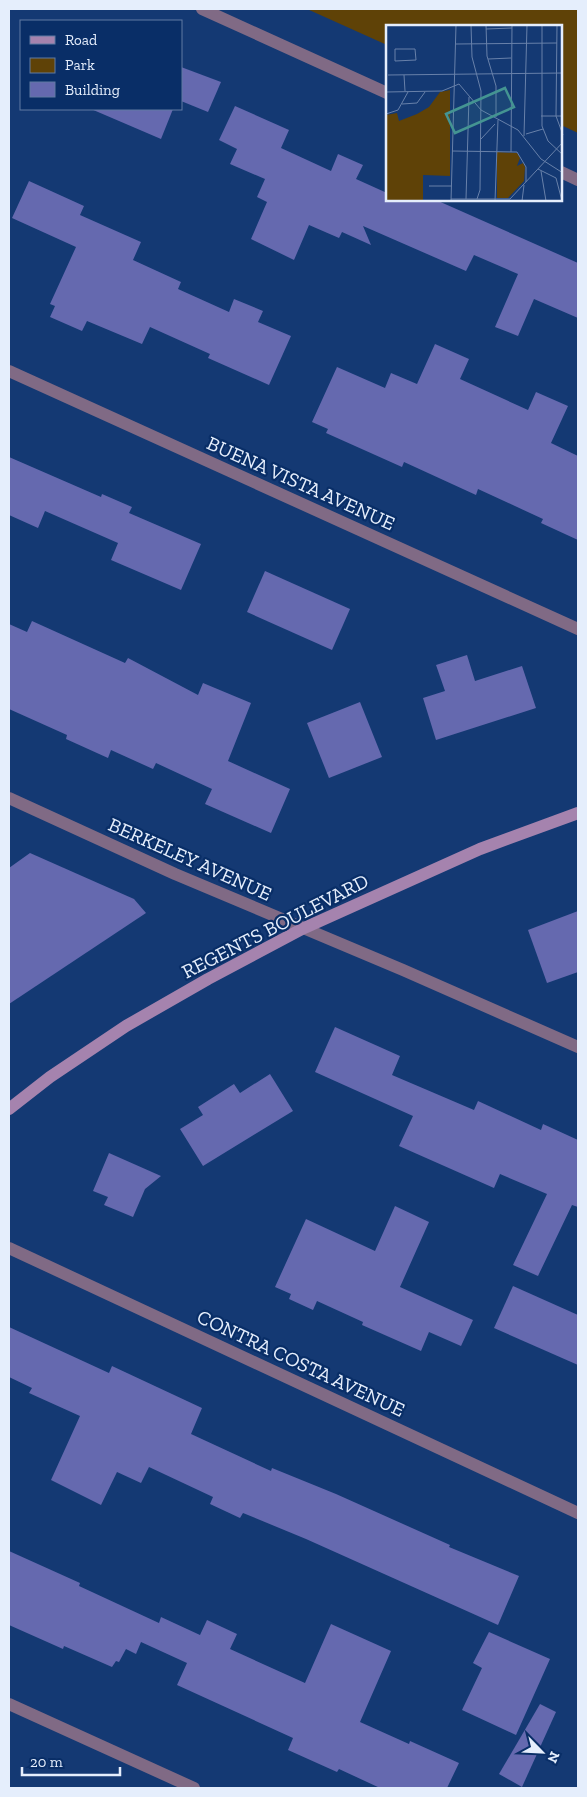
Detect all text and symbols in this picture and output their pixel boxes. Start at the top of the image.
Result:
legend [20,20,182,110]
inset map [386,25,562,201]
text: Road [65,31,98,49]
text: Park [65,56,95,74]
text: Building [65,81,120,99]
street label: BUENA VISTA AVENUE [203,431,399,535]
street label: BERKELEY AVENUE [105,812,275,906]
street label: REGENTS BOULEVARD [178,868,372,984]
street label: CONTRA COSTA AVENUE [193,1304,409,1422]
north arrow [517,1727,567,1777]
scale bar [22,1744,120,1776]
text: N [543,1749,563,1766]
text: 20 m [30,1753,63,1771]

